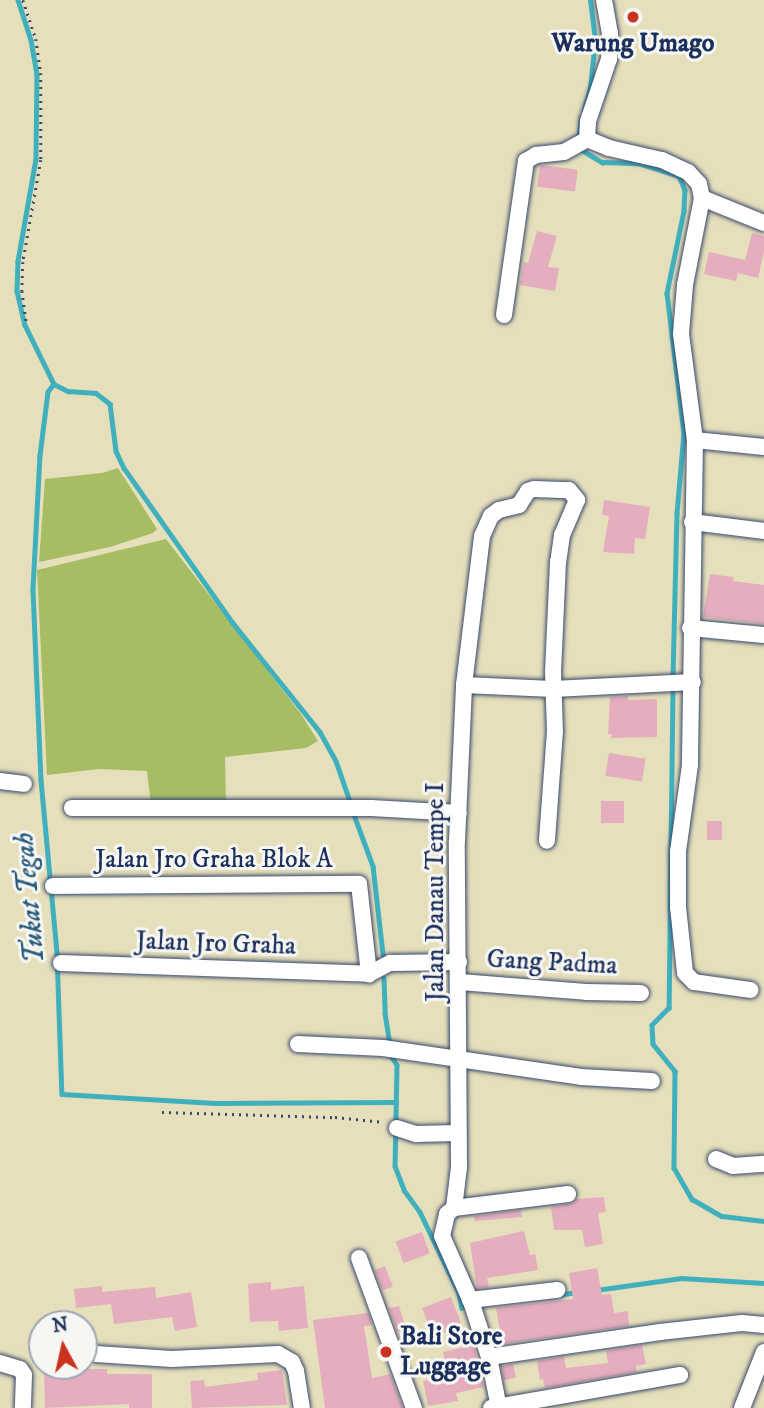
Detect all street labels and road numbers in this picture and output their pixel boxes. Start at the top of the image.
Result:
street label: Jalan Danau Tempe I [420,782,452,1002]
street label: Jalan Jro Graha Blok A [95,844,333,876]
street label: Jalan Jro Graha [135,926,297,962]
street label: Gang Padma [486,944,618,982]

